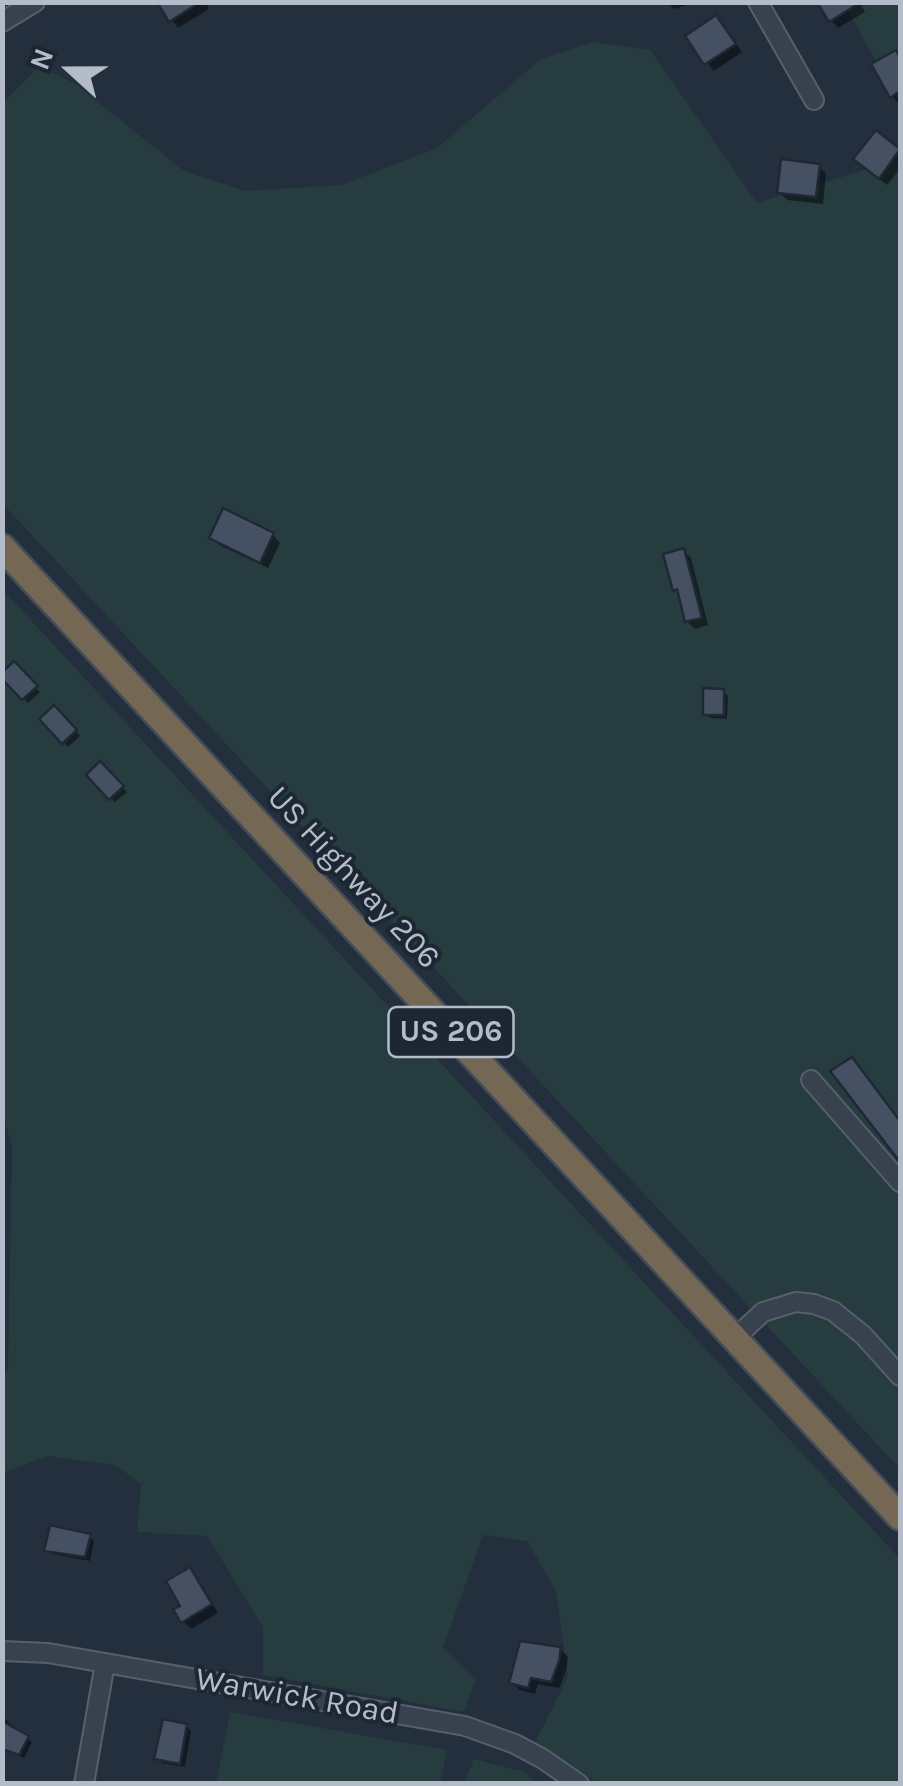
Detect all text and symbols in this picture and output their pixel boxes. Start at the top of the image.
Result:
north arrow [20,20,120,120]
text: N [23,44,61,74]
street label: US Highway 206 [259,779,447,977]
road number: US 206 [388,1007,514,1057]
street label: Warwick Road [193,1660,401,1734]

